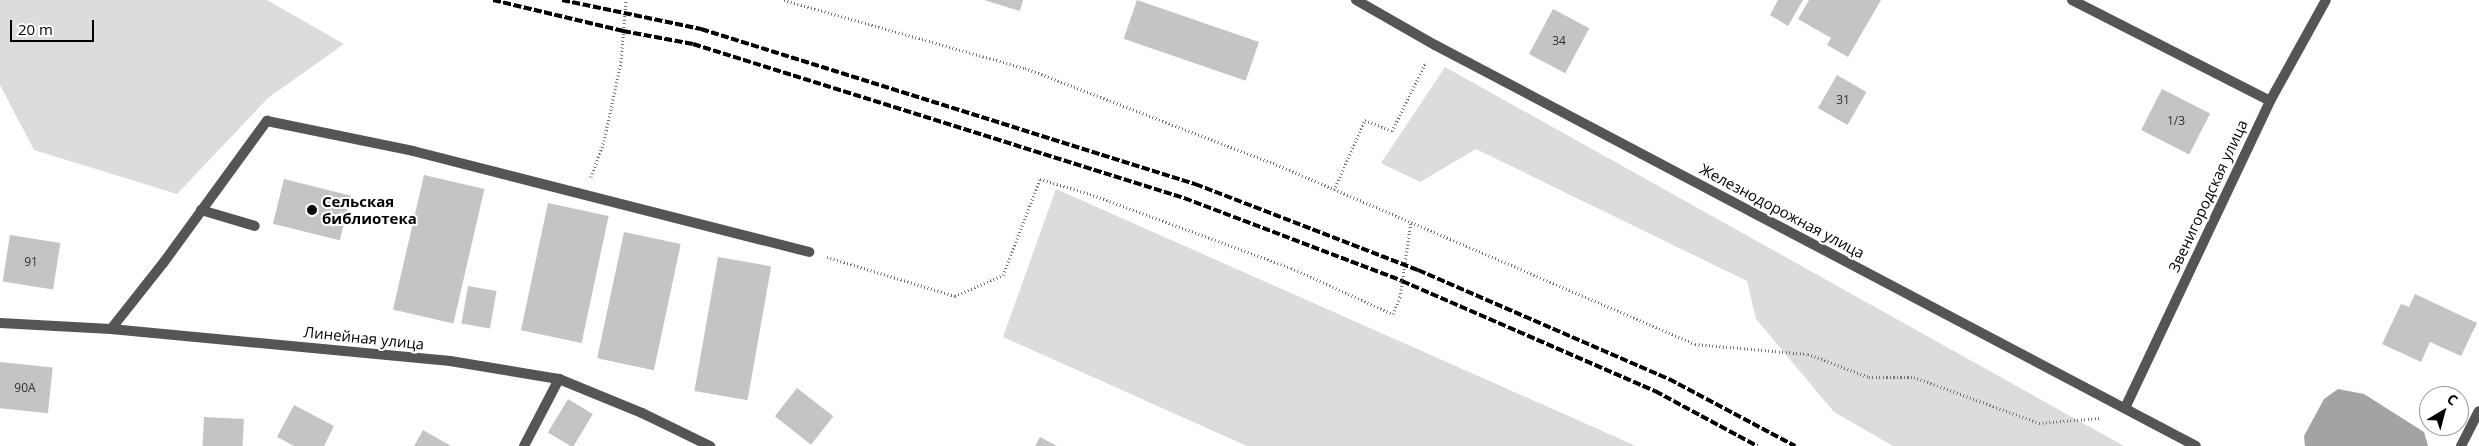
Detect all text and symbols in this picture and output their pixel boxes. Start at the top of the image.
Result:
scale bar [12,10,96,42]
text: 20 m [18,19,53,39]
house number: 34 [1552,34,1566,48]
house number: 31 [1836,93,1850,107]
house number: 1/3 [2167,114,2185,128]
street label: Звенигородская улица [2165,117,2251,275]
street label: Железнодорожная улица [1697,160,1867,262]
place label: Сельская библиотека [322,192,417,227]
marker: Сельская библиотека [306,204,318,216]
house number: 91 [24,255,38,269]
street label: Линейная улица [303,323,425,353]
house number: 90А [14,381,36,395]
north arrow [2419,386,2469,436]
text: С [2443,389,2462,410]

